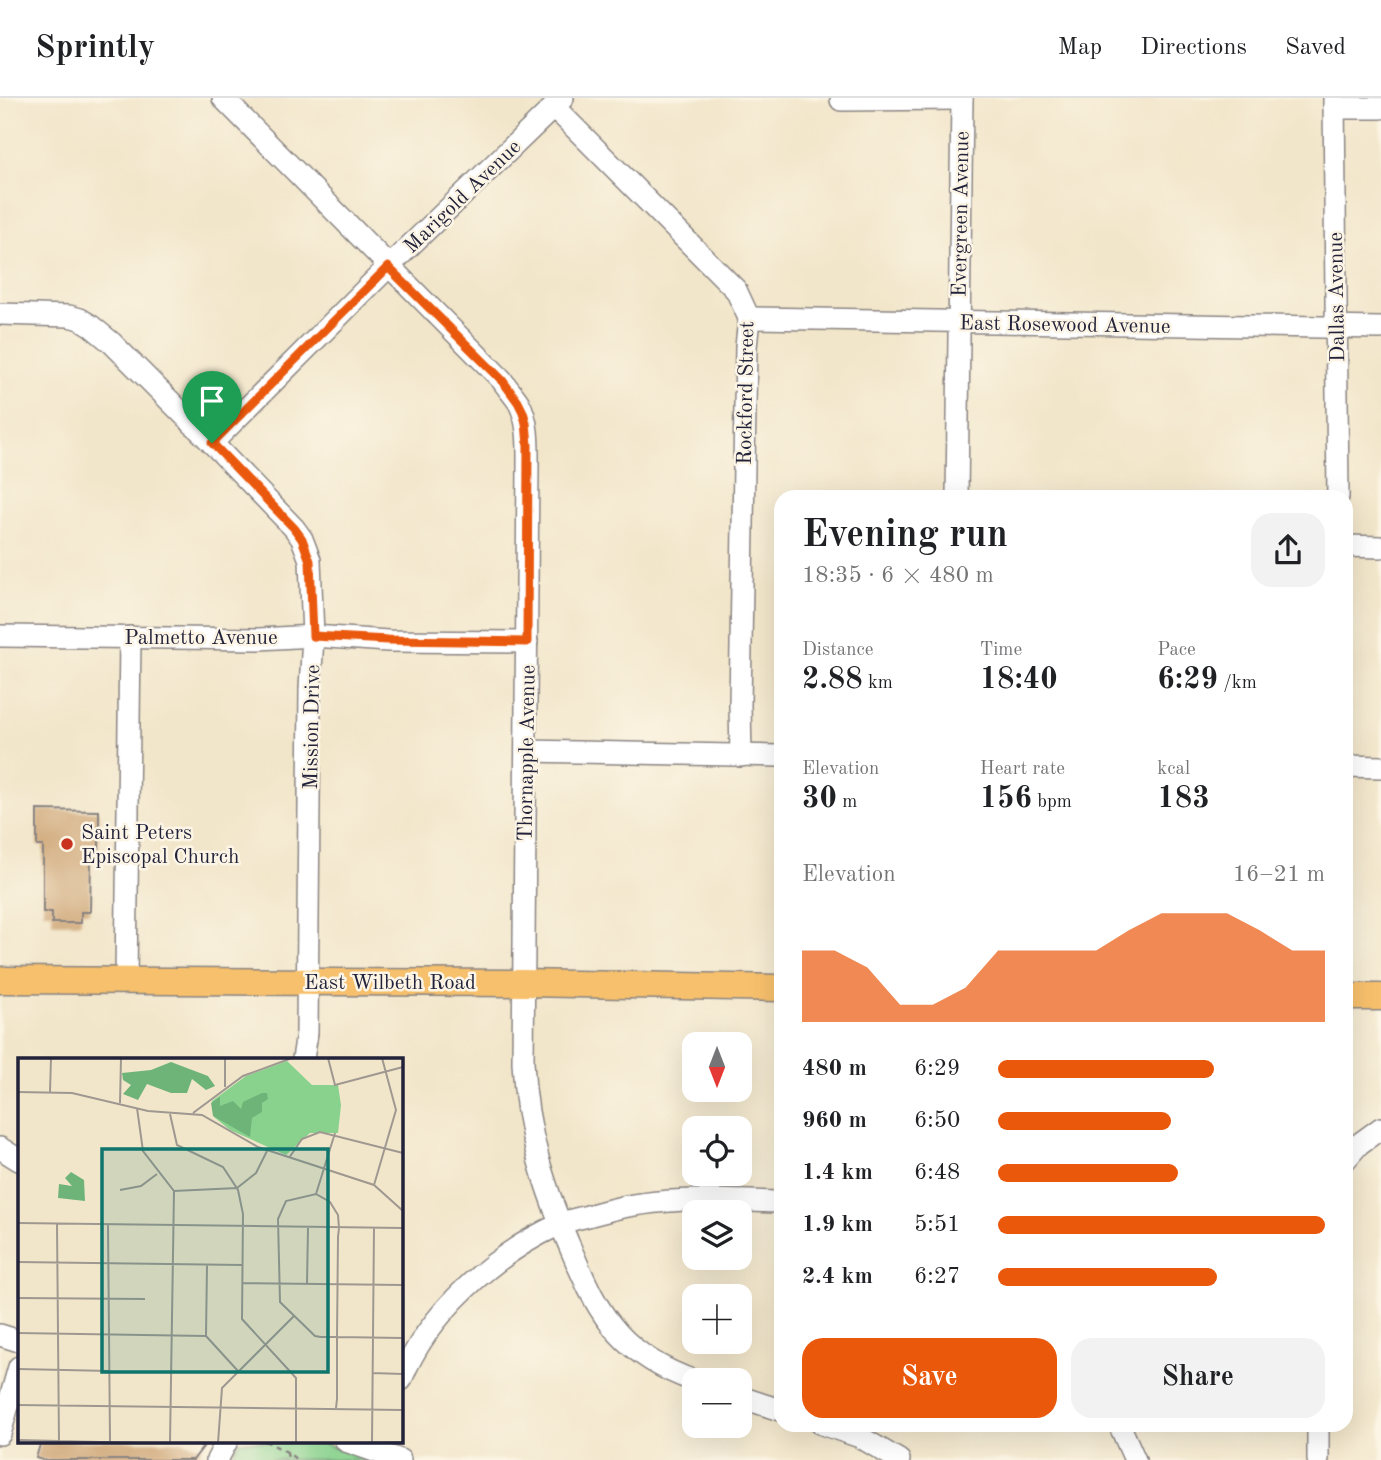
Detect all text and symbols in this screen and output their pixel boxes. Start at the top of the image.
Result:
text: Sprintly [35,32,155,65]
text: Map [1058,36,1102,60]
text: Directions [1140,36,1247,60]
text: Saved [1285,36,1346,60]
street label: Evergreen Avenue [950,131,973,297]
street label: Marigold Avenue [401,136,525,258]
street label: Dallas Avenue [1326,232,1349,362]
street label: East Rosewood Avenue [959,313,1171,338]
street label: Rockford Street [735,321,758,465]
pin [182,371,242,443]
icon: arrive [193,382,231,420]
button: share [1251,513,1325,587]
text: Evening run [802,517,1008,555]
text: 18:35 · 6 × 480 m [802,564,994,587]
street label: Palmetto Avenue [124,628,278,649]
text: Distance [802,641,874,660]
text: Time [980,641,1022,660]
text: Pace [1157,641,1196,660]
street label: Mission Drive [301,664,324,790]
street label: Thornapple Avenue [515,664,540,842]
text: 2.88 [802,665,863,695]
text: 18:40 [980,665,1058,695]
text: 6:29 [1157,665,1218,695]
text: km [863,674,893,693]
text: /km [1218,674,1257,693]
text: Elevation [802,760,879,779]
text: Heart rate [980,760,1065,779]
text: kcal [1157,760,1190,779]
text: 30 [802,784,837,814]
text: 156 [980,784,1032,814]
text: 183 [1157,784,1210,814]
text: m [837,793,857,812]
text: bpm [1032,793,1072,812]
place label: Saint Peters Episcopal Church [81,823,239,868]
marker: Saint Peters Episcopal Church [59,836,75,852]
text: Elevation [802,863,896,886]
text: 16–21 m [1233,863,1325,886]
street label: East Wilbeth Road [304,973,476,994]
north arrow [682,1032,752,1102]
map controls [682,1032,752,1438]
text: 480 m [802,1057,867,1080]
text: 6:29 [914,1057,960,1080]
inset map [18,1058,402,1442]
text: 960 m [802,1109,867,1132]
text: 6:50 [914,1109,960,1132]
button: locate [682,1116,752,1186]
text: 1.4 km [802,1161,873,1184]
text: 6:48 [914,1161,960,1184]
button: layers [682,1200,752,1270]
text: 1.9 km [802,1213,873,1236]
text: 5:51 [914,1213,960,1236]
text: 2.4 km [802,1265,873,1288]
text: 6:27 [914,1265,960,1288]
button: + [682,1284,752,1354]
button: Save [802,1338,1057,1418]
button: Share [1071,1338,1325,1418]
button: − [682,1368,752,1438]

